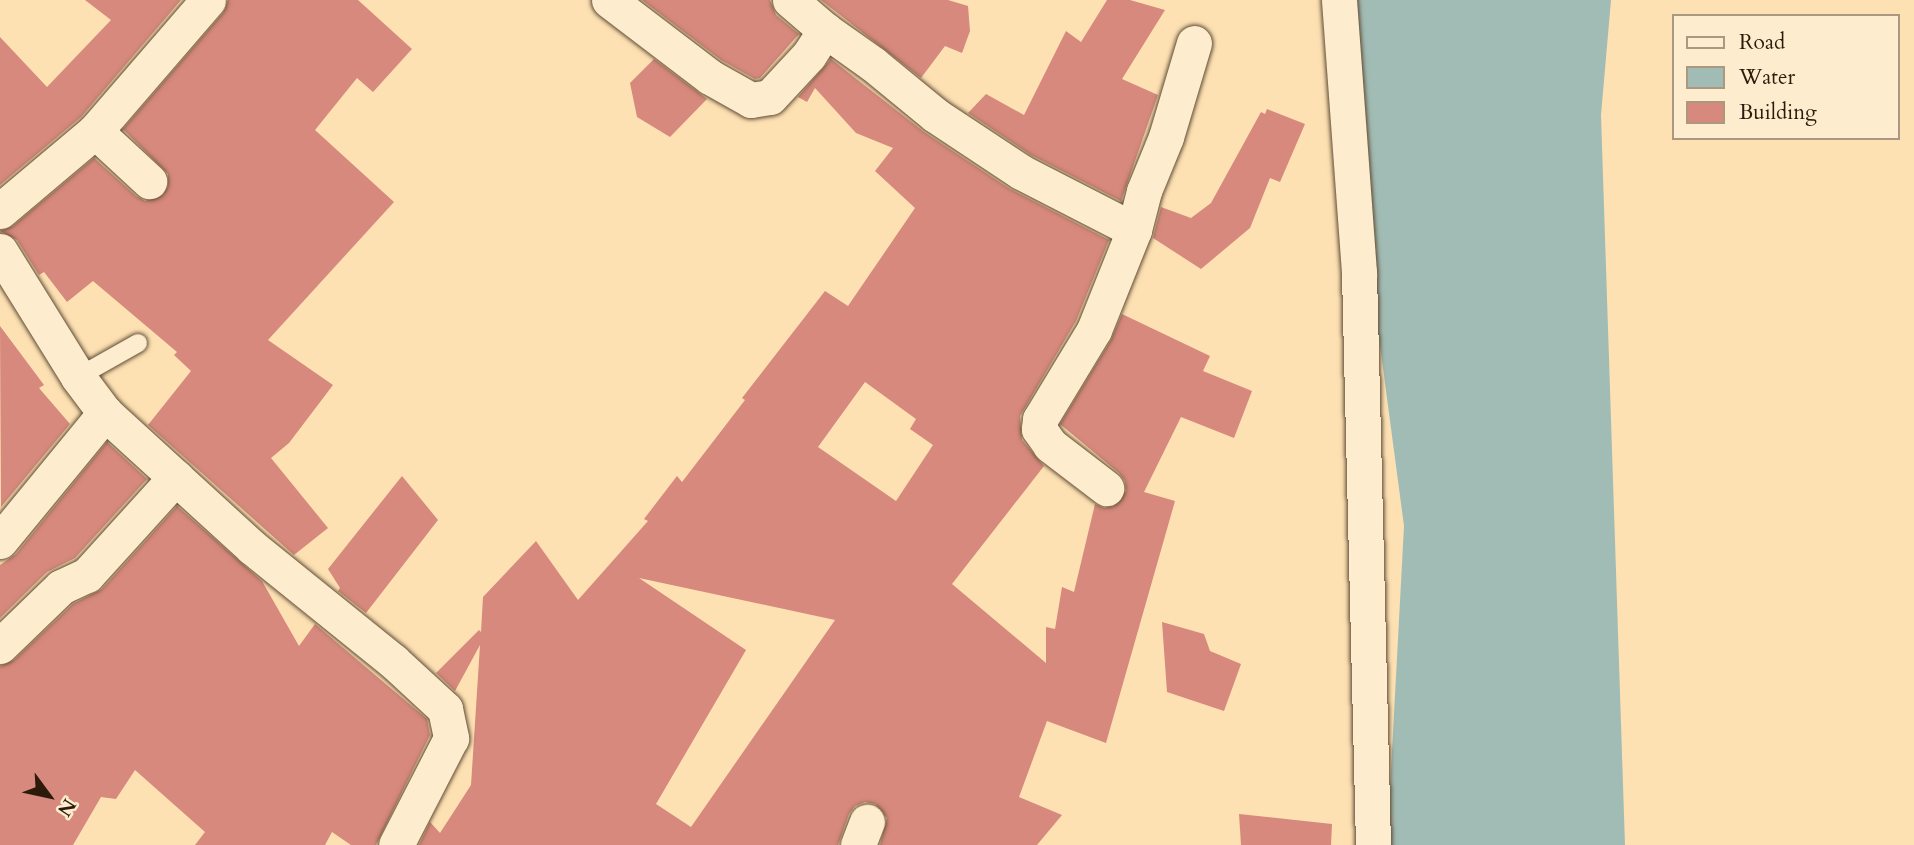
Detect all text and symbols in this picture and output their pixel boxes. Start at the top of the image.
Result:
legend [1672,14,1900,140]
text: Road [1739,28,1785,57]
text: Water [1739,63,1795,92]
text: Building [1739,98,1817,127]
north arrow [14,761,84,831]
text: N [51,793,82,821]

